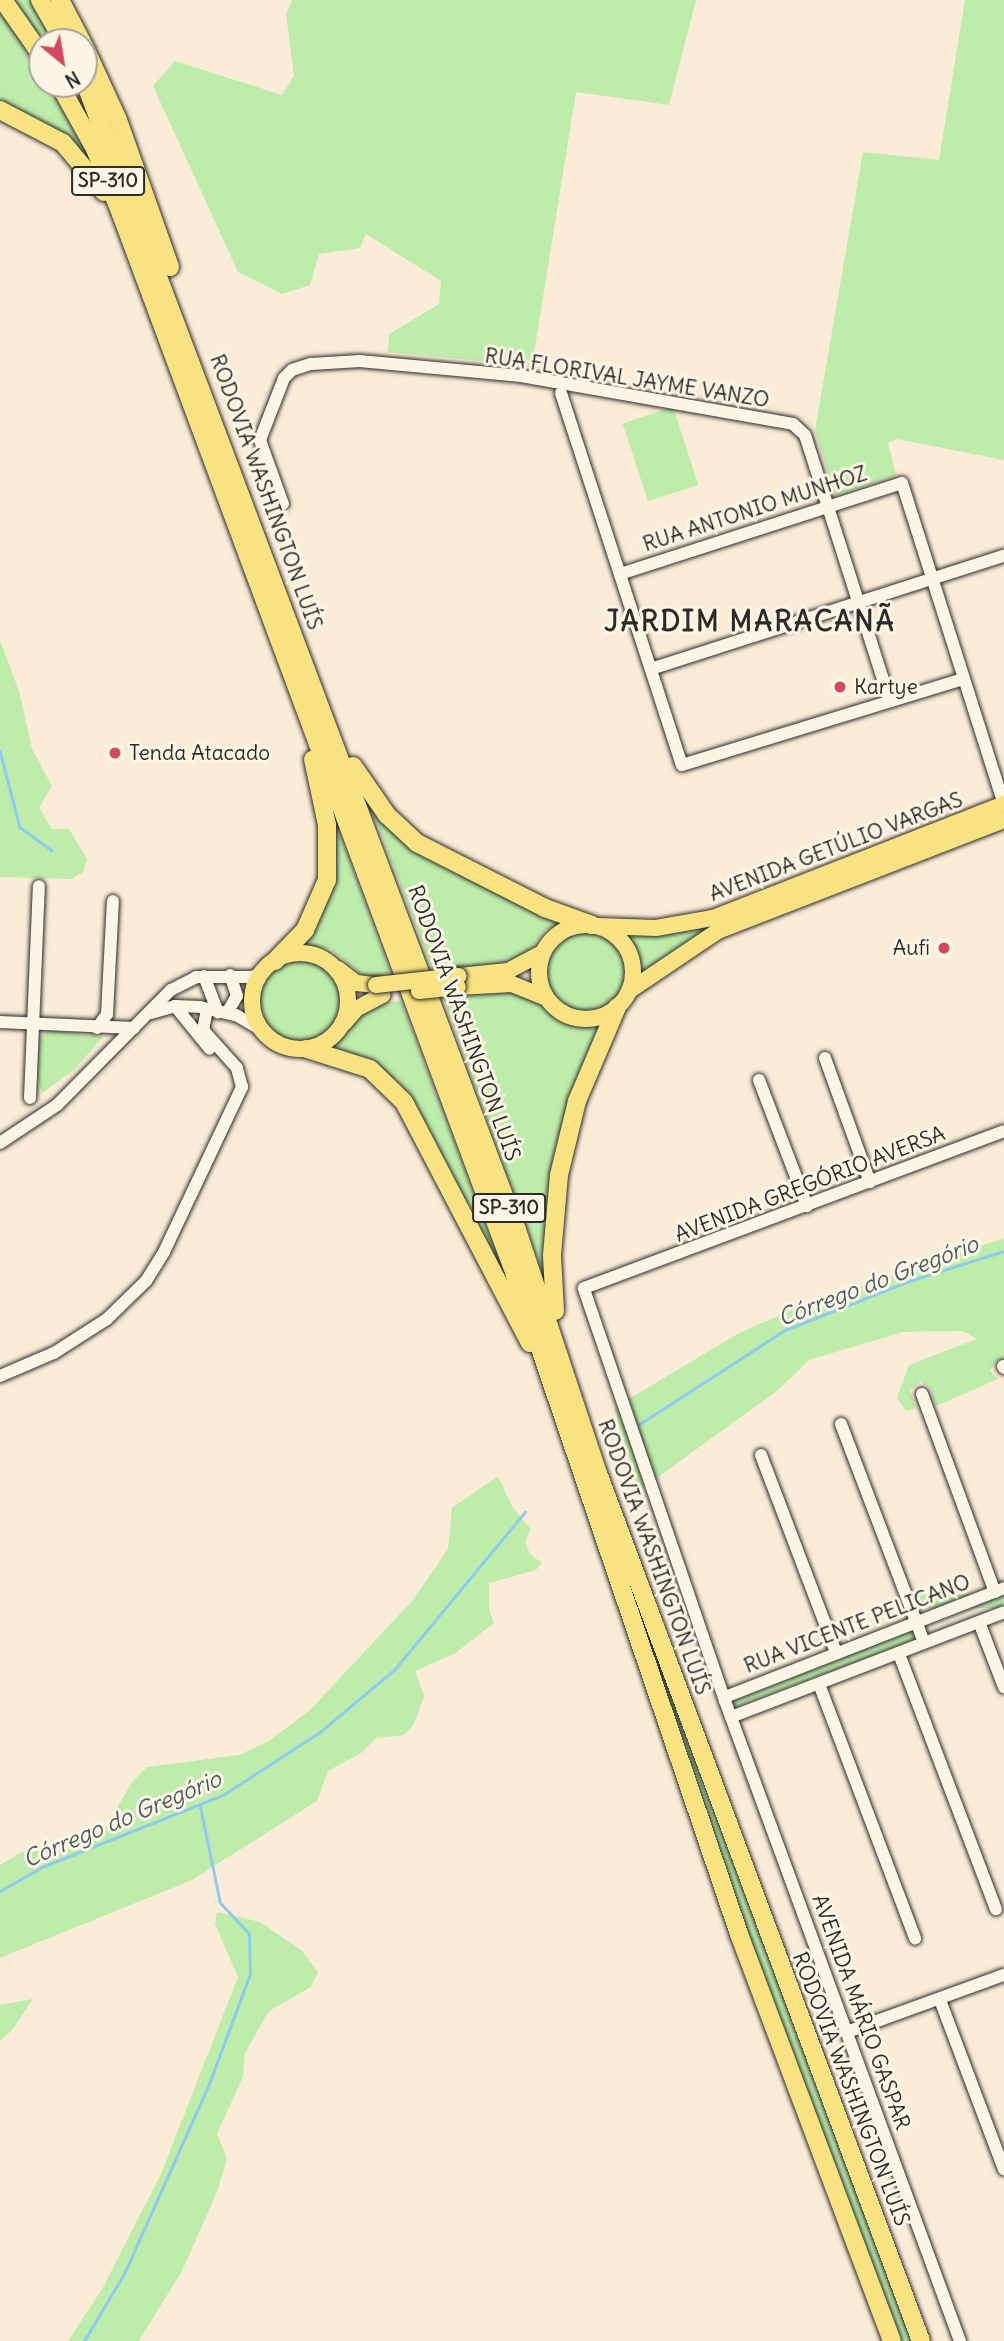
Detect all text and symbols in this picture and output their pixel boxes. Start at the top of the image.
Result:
north arrow [28,28,98,98]
text: N [61,66,84,93]
road number: SP-310 [70,166,146,196]
street label: RUA FLORIVAL JAYME VANZO [483,343,771,413]
street label: RODOVIA WASHINGTON LUÍS [204,351,328,633]
street label: RUA ANTONIO MUNHOZ [640,461,870,557]
district label: JARDIM MARACANÃ [606,604,894,638]
place label: Kartye [854,674,918,700]
marker: Kartye [832,679,848,695]
place label: Tenda Atacado [129,740,270,766]
marker: Tenda Atacado [107,745,123,761]
street label: AVENIDA GETÚLIO VARGAS [706,787,966,907]
street label: RODOVIA WASHINGTON LUÍS [402,882,526,1164]
place label: Aufi [893,935,930,961]
marker: Aufi [936,940,952,956]
street label: AVENIDA GREGÓRIO AVERSA [671,1121,949,1247]
road number: SP-310 [470,1192,548,1224]
water label: Córrego do Gregório [774,1230,982,1332]
street label: RODOVIA WASHINGTON LUÍS [592,1416,716,1698]
street label: RUA VICENTE PELICANO [740,1569,974,1679]
water label: Córrego do Gregório [19,1765,225,1873]
street label: AVENIDA MÁRIO GASPAR [807,1891,915,2133]
street label: RODOVIA WASHINGTON LUÍS [787,1949,915,2229]

